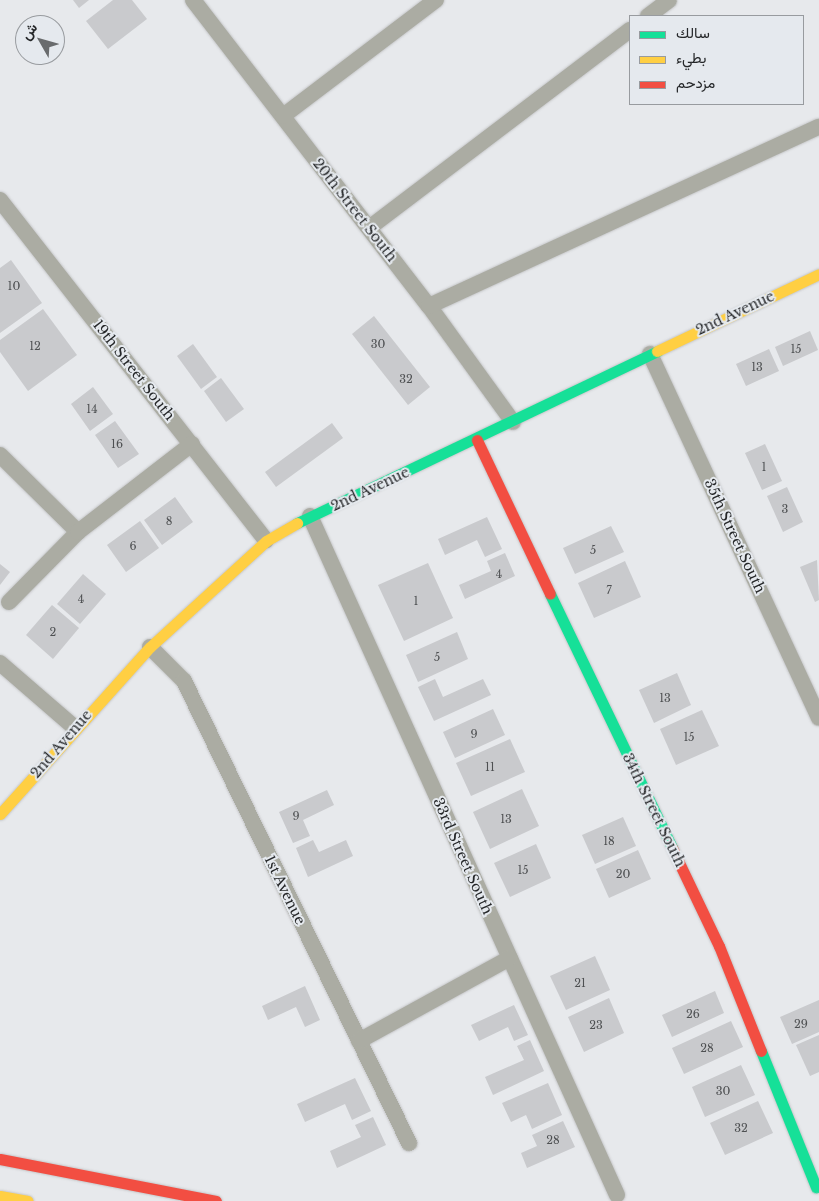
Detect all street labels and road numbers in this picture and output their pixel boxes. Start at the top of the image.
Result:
street label: 20th Street South [310,155,400,265]
street label: 2nd Avenue [693,287,777,339]
street label: 19th Street South [90,316,178,424]
street label: 2nd Avenue [328,463,412,515]
street label: 35th Street South [701,476,769,596]
street label: 2nd Avenue [27,706,95,782]
street label: 34th Street South [619,750,689,870]
street label: 33rd Street South [430,795,496,917]
street label: 1st Avenue [261,853,309,927]

